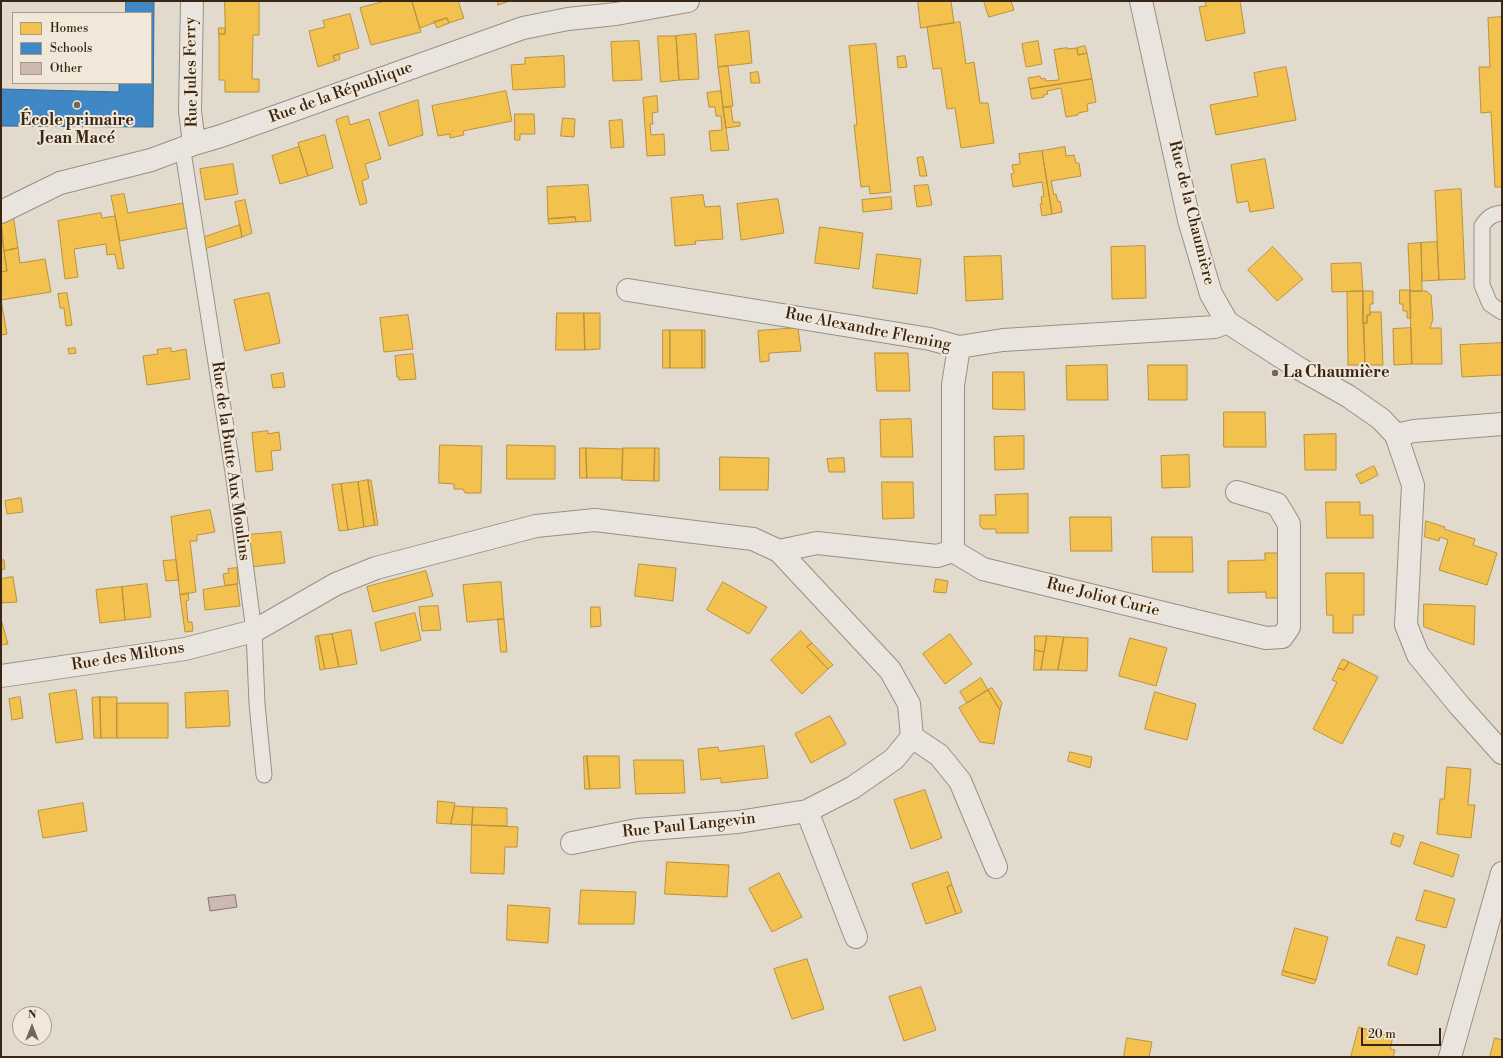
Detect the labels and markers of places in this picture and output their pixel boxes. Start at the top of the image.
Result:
marker: École primaire Jean Macé [72,100,82,110]
place label: École primaire Jean Macé [20,111,134,149]
place label: La Chaumière [1283,363,1390,383]
marker: La Chaumière [1270,368,1280,378]

